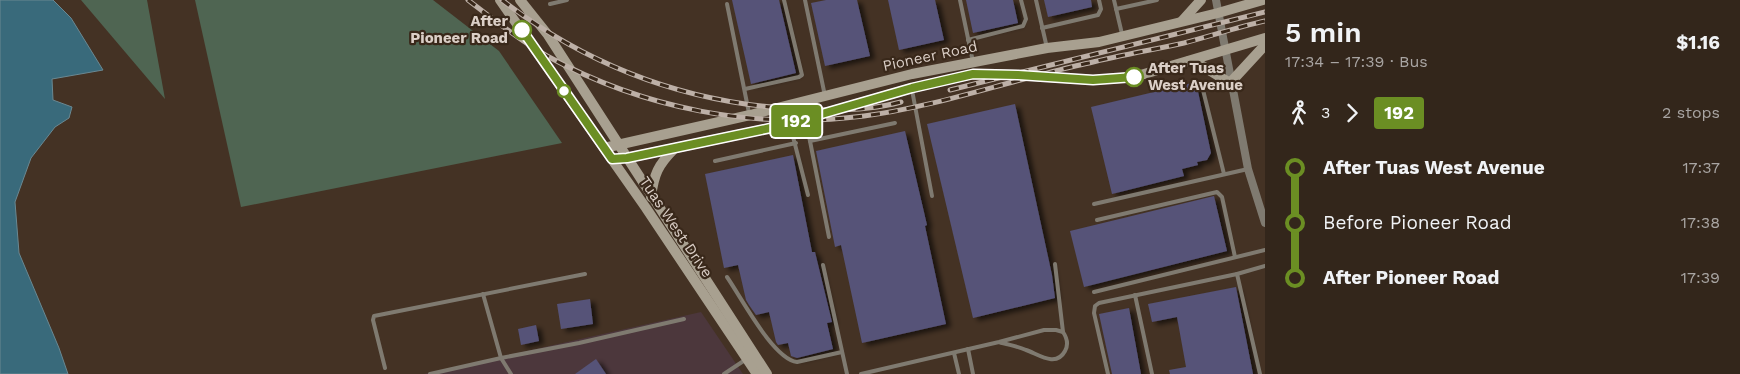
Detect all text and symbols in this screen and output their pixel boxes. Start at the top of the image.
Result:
place label: After Pioneer Road [410,12,509,47]
text: 5 min [1285,16,1362,49]
marker: After Pioneer Road [512,20,532,40]
text: $1.16 [1676,31,1720,54]
street label: Pioneer Road [881,37,979,75]
text: 17:34 – 17:39 · Bus [1285,52,1428,71]
place label: After Tuas West Avenue [1148,59,1243,94]
marker: After Tuas West Avenue [1124,67,1144,87]
unlabelled marker [557,84,571,98]
icon: walk [1285,99,1313,127]
icon: forward [1338,99,1366,127]
text: 192 [1384,102,1414,123]
text: 3 [1321,103,1330,122]
text: 2 stops [1662,103,1720,122]
line badge: 192 [767,105,825,137]
text: 192 [781,110,811,131]
text: After Tuas West Avenue [1323,156,1545,179]
text: 17:37 [1682,158,1720,177]
street label: Tuas West Drive [636,173,716,281]
text: Before Pioneer Road [1323,211,1512,234]
text: 17:38 [1681,213,1720,232]
text: After Pioneer Road [1323,266,1499,289]
text: 17:39 [1681,268,1720,287]

